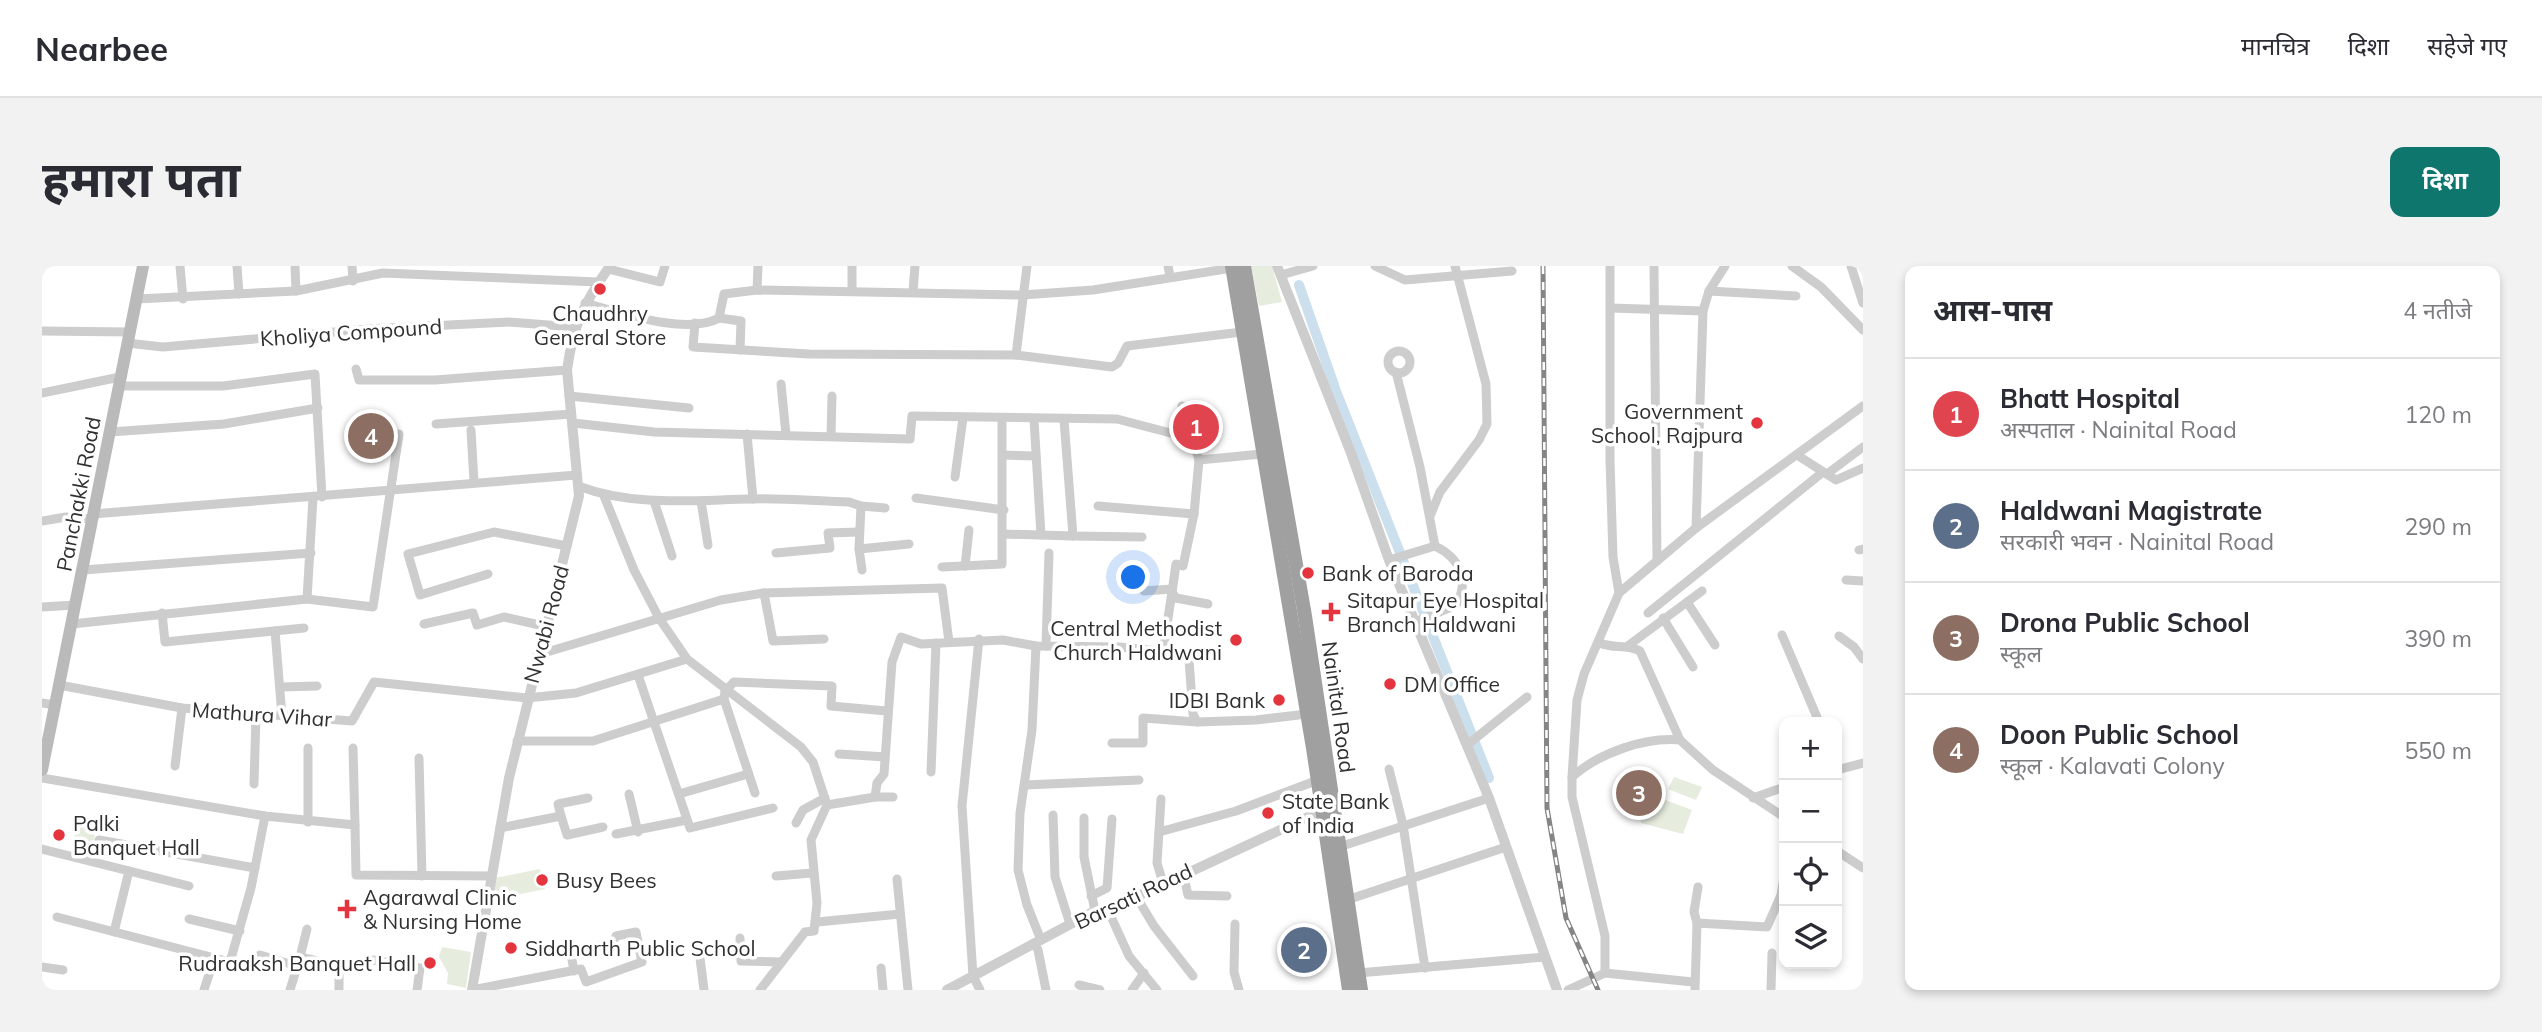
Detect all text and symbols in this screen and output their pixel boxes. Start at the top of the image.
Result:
text: Nearbee [35,28,168,69]
text: मानचित्र [2241,31,2310,61]
text: दिशा [2348,31,2389,61]
text: सहेजे गए [2427,31,2507,61]
button: दिशा [2390,147,2500,217]
text: हमारा पता [42,148,240,209]
marker: Chaudhry General Store [592,281,608,297]
text: आस-पास [1933,291,2052,329]
text: 4 नतीजे [2403,296,2472,325]
place label: Chaudhry General Store [534,300,666,350]
street label: Kholiya Compound [259,313,443,351]
text: Bhatt Hospital [2000,382,2180,415]
place label: Government School, Rajpura [1591,398,1743,448]
text: 1 [1949,400,1963,429]
text: 120 m [2404,400,2472,429]
pin: 1 [1173,401,1219,453]
pin: 4 [348,410,394,462]
street label: Panchakki Road [50,414,106,574]
marker: Government School, Rajpura [1749,415,1765,431]
text: अस्पताल · Nainital Road [2000,415,2237,444]
text: Haldwani Magistrate [2000,494,2262,527]
text: 2 [1949,512,1963,541]
text: 290 m [2404,512,2472,541]
text: सरकारी भवन · Nainital Road [2000,527,2274,556]
your location [1116,560,1150,594]
place label: Bank of Baroda [1322,560,1474,586]
street label: Nwabi Road [518,562,574,686]
marker: Bank of Baroda [1300,565,1316,581]
place label: Sitapur Eye Hospital Branch Haldwani [1347,587,1544,637]
marker: Sitapur Eye Hospital Branch Haldwani [1321,602,1341,622]
text: Drona Public School [2000,606,2250,639]
place label: Central Methodist Church Haldwani [1050,615,1222,665]
text: 3 [1949,624,1963,653]
text: 390 m [2404,624,2472,653]
marker: Central Methodist Church Haldwani [1228,632,1244,648]
text: स्कूल [2000,639,2042,668]
street label: Nainital Road [1317,640,1361,774]
place label: DM Office [1404,671,1500,697]
marker: DM Office [1382,676,1398,692]
place label: IDBI Bank [1169,687,1265,713]
marker: IDBI Bank [1271,692,1287,708]
street label: Mathura Vihar [191,696,333,732]
map controls [1779,717,1842,969]
button: + [1779,717,1842,780]
text: Doon Public School [2000,718,2239,751]
text: 4 [1949,736,1963,765]
text: 550 m [2404,736,2472,765]
text: स्कूल · Kalavati Colony [2000,751,2225,780]
pin: 3 [1616,767,1662,819]
button: − [1779,780,1842,843]
place label: State Bank of India [1282,788,1389,838]
marker: State Bank of India [1260,805,1276,821]
place label: Palki Banquet Hall [73,810,200,860]
marker: Palki Banquet Hall [51,827,67,843]
button: locate [1779,843,1842,906]
street label: Barsati Road [1070,857,1196,935]
place label: Busy Bees [556,867,657,893]
marker: Busy Bees [534,872,550,888]
place label: Agarawal Clinic & Nursing Home [363,884,522,934]
marker: Agarawal Clinic & Nursing Home [337,899,357,919]
button: layers [1779,906,1842,969]
pin: 2 [1281,924,1327,976]
place label: Siddharth Public School [525,935,755,961]
marker: Siddharth Public School [503,940,519,956]
place label: Rudraaksh Banquet Hall [178,950,416,976]
marker: Rudraaksh Banquet Hall [422,955,438,971]

